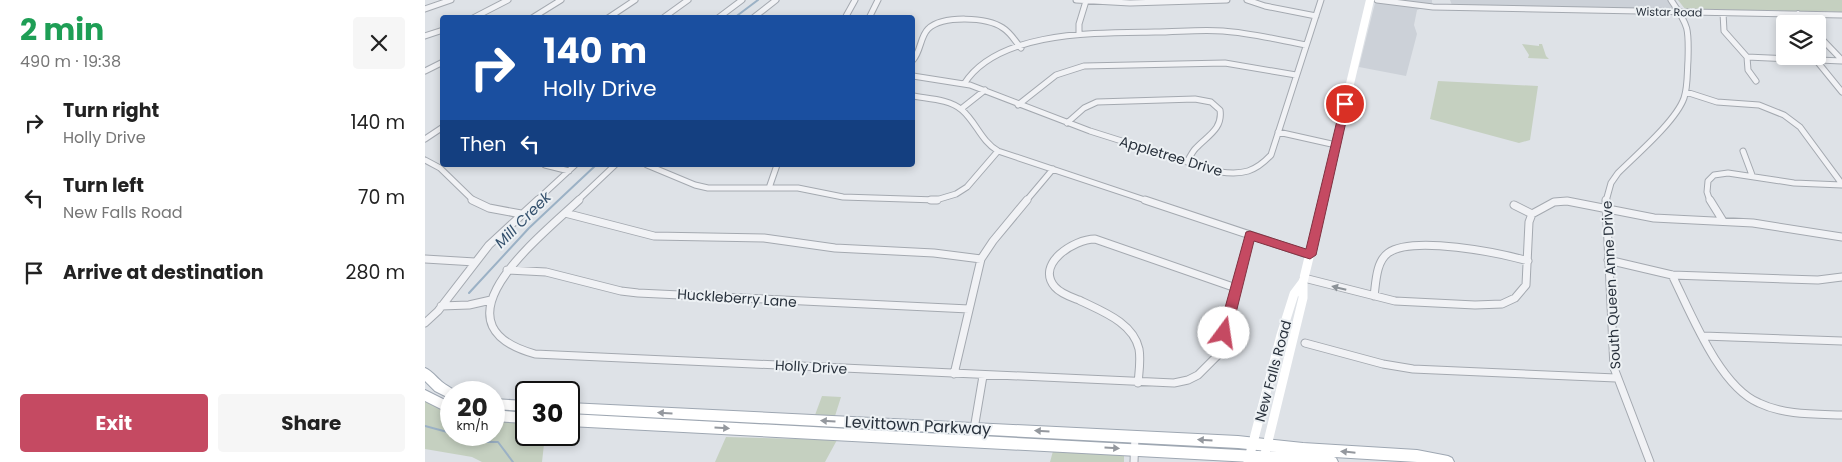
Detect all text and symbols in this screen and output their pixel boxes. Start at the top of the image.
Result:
street label: Wistar Road [1636,3,1702,21]
text: 2 min [20,8,104,51]
map controls [1776,15,1826,65]
button: layers [1776,15,1826,65]
button: close [353,17,405,69]
text: 140 m [543,26,647,75]
icon: right [460,35,525,100]
text: 490 m · 19:38 [20,50,121,73]
text: Holly Drive [543,73,657,104]
pin [1324,83,1366,125]
icon: arrive [1331,90,1359,118]
text: Turn right [63,97,159,124]
icon: right [20,109,48,137]
text: 140 m [350,109,405,136]
text: Holly Drive [63,126,146,149]
icon: left [516,130,544,158]
text: Then [460,131,506,158]
street label: Appletree Drive [1117,131,1225,181]
text: Turn left [63,172,144,199]
icon: left [20,184,48,212]
text: 70 m [358,184,405,211]
water label: Mill Creek [490,186,556,253]
street label: South Queen Anne Drive [1597,200,1625,370]
text: New Falls Road [63,201,183,224]
icon: arrive [20,259,48,287]
text: Arrive at destination [63,259,264,286]
text: 280 m [346,259,405,286]
one-way arrow [1331,283,1346,291]
street label: Huckleberry Lane [677,284,798,312]
position arrow [1197,306,1249,358]
street label: New Falls Road [1250,318,1296,424]
street label: Holly Drive [774,355,848,379]
speed limit sign: 30 [515,381,580,446]
text: 20 [457,390,488,425]
button: Exit [20,394,208,452]
button: Share [218,394,405,452]
one-way arrow [657,408,673,416]
street label: Levittown Parkway [844,410,992,441]
one-way arrow [819,416,835,424]
text: km/h [457,417,488,434]
one-way arrow [715,425,731,433]
one-way arrow [1034,427,1050,435]
one-way arrow [1196,436,1212,444]
one-way arrow [1104,445,1120,453]
one-way arrow [1339,447,1355,455]

